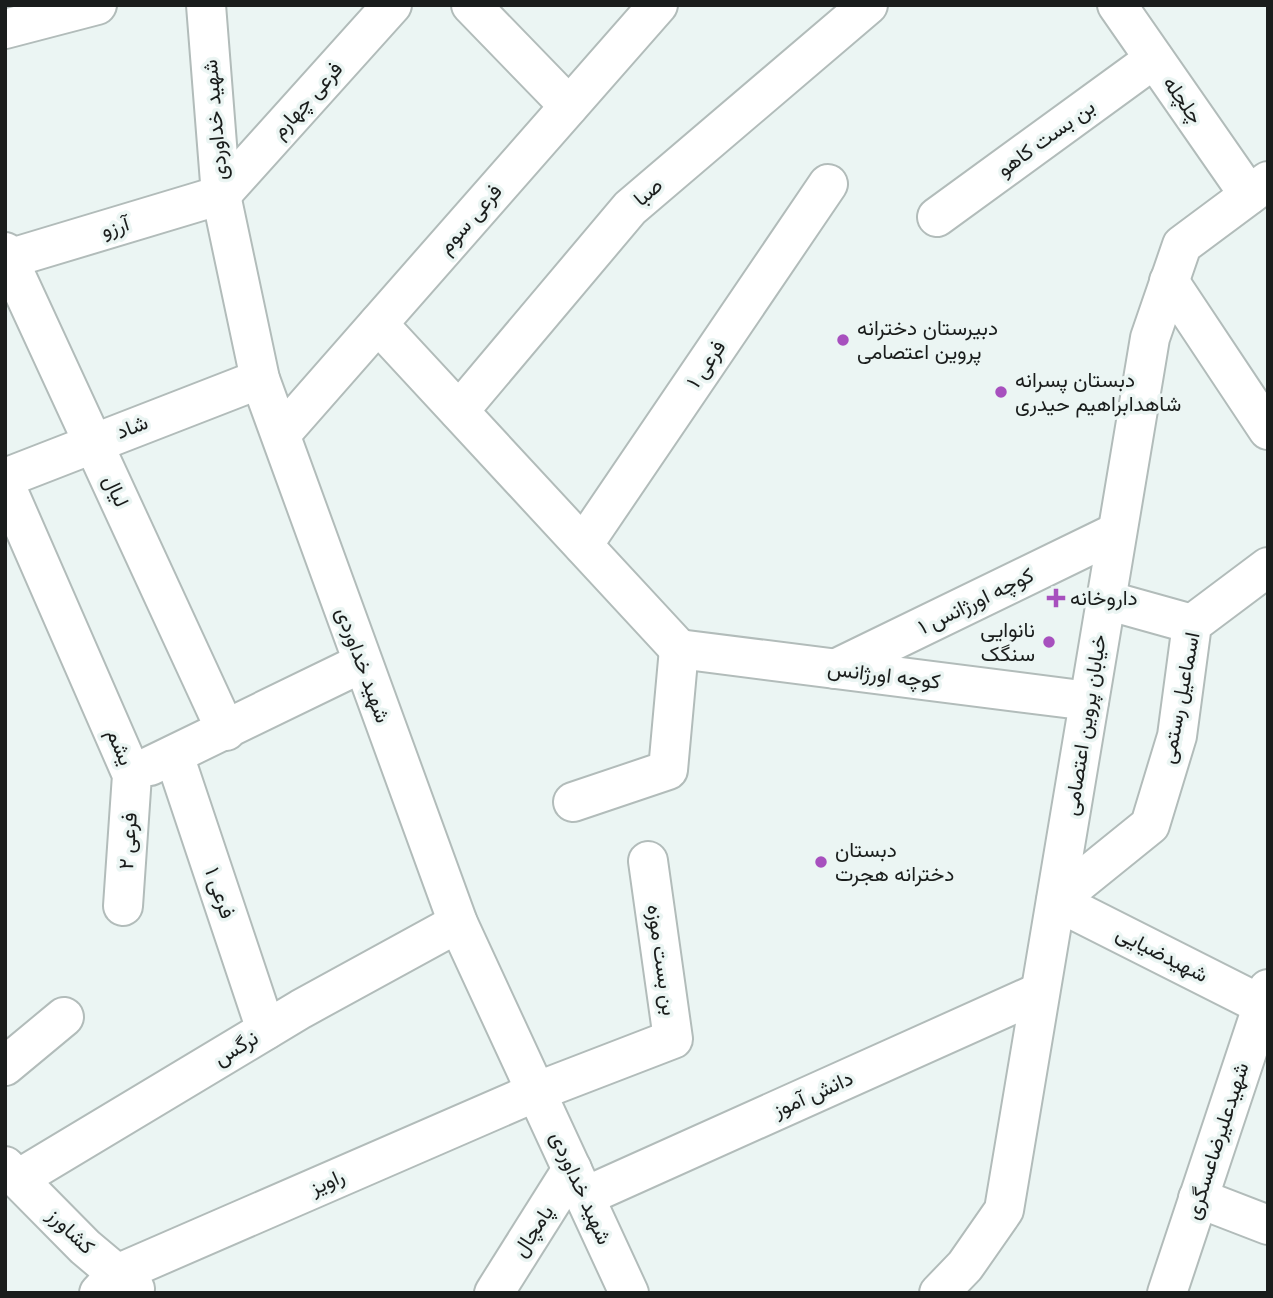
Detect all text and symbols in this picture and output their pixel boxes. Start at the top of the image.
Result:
street label: فرعی چهارم [264,55,349,144]
street label: شهید خداوردی [195,58,234,182]
street label: چلچله [1156,70,1210,130]
street label: بن بست کاهو [991,92,1101,183]
street label: صبا [627,171,669,213]
street label: فرعی سوم [431,177,508,260]
street label: آرزو [97,208,134,244]
place label: دبیرستان دخترانه پروین اعتصامی [857,313,998,366]
marker: دبیرستان دخترانه پروین اعتصامی [835,332,851,348]
street label: فرعی ۱ [679,334,732,394]
place label: دبستان پسرانه شاهدابراهیم حیدری [1015,365,1181,418]
marker: دبستان پسرانه شاهدابراهیم حیدری [993,384,1009,400]
street label: شاد [112,407,152,446]
street label: لیال [96,470,136,512]
street label: کوچه اورژانس ۱ [913,560,1038,641]
place label: داروخانه [1070,583,1138,612]
marker: داروخانه [1048,590,1064,606]
street label: شهید خداوردی [329,603,398,727]
place label: نانوایی سنگک [980,615,1035,668]
street label: اسماعیل رستمی [1153,630,1206,766]
street label: خیابان پروین اعتصامی [1056,632,1113,818]
marker: نانوایی سنگک [1041,634,1057,650]
street label: کوچه اورژانس [826,653,942,696]
street label: یشم [100,724,141,770]
street label: فرعی ۲ [111,811,144,871]
place label: دبستان دخترانه هجرت [835,835,954,888]
marker: دبستان دخترانه هجرت [813,854,829,870]
street label: فرعی ۱ [198,863,243,922]
street label: بن بست موزه [640,903,685,1017]
street label: شهیدضیایی [1111,918,1213,989]
street label: نرگس [208,1023,264,1072]
street label: شهیدعلیرضاعسگری [1177,1059,1256,1223]
street label: دانش آموز [767,1063,858,1125]
street label: شهید خداوردی [544,1127,619,1249]
street label: راویز [304,1161,349,1202]
street label: پامچال [505,1199,560,1262]
street label: کشاورز [40,1200,102,1260]

